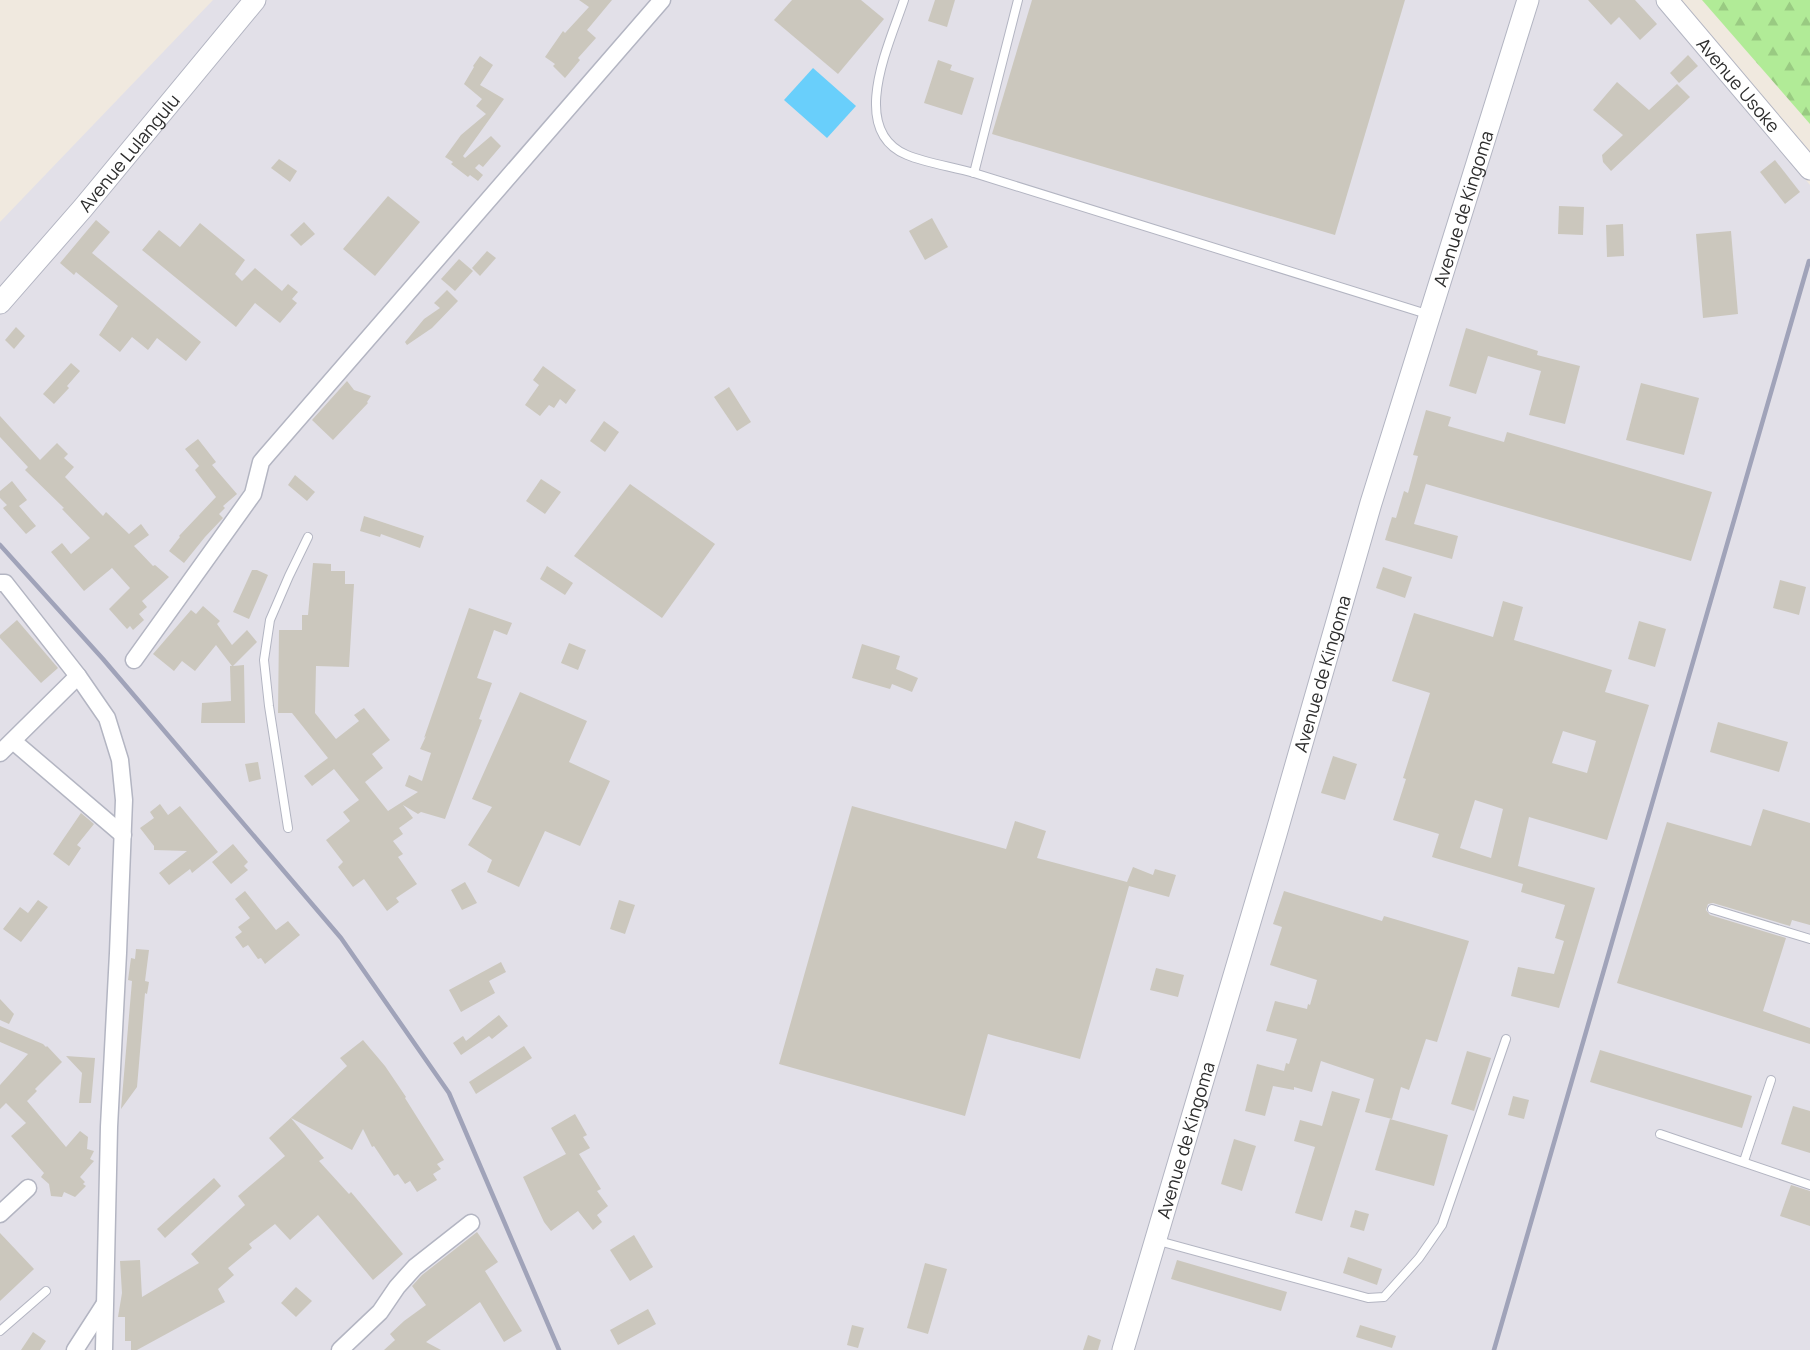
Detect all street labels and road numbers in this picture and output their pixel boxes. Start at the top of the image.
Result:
street label: Avenue Usoke [1692,32,1786,137]
street label: Avenue Lulangulu [73,89,185,217]
street label: Avenue de Kingoma [1427,128,1499,290]
street label: Avenue de Kingoma [1288,592,1356,755]
street label: Avenue de Kingoma [1151,1059,1220,1221]

